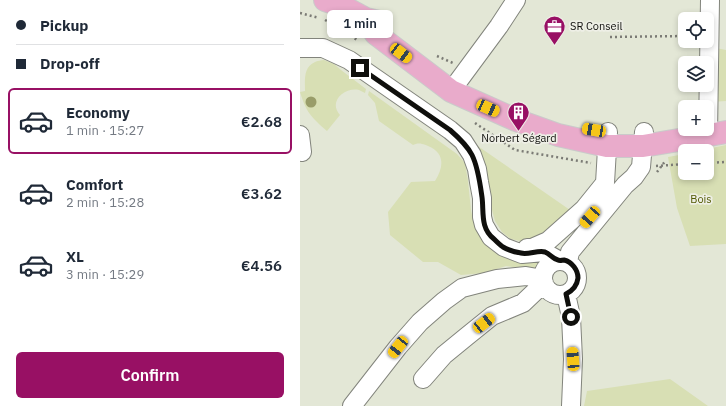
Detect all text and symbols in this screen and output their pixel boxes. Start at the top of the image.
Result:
callout: 1 min [327,10,393,38]
map controls [678,12,714,180]
button: locate [678,12,714,48]
office icon: SR Conseil [542,13,568,46]
text: 1 min [343,15,377,32]
text: Pickup [40,16,88,35]
place label: SR Conseil [570,19,622,33]
car [388,41,414,65]
text: Drop-off [40,54,100,73]
button: layers [678,56,714,92]
route end [351,59,369,77]
car [475,98,501,118]
building icon: Norbert Ségard [506,99,532,132]
button: + [678,100,714,136]
icon: car [18,103,54,139]
text: Economy [66,103,130,122]
text: €2.68 [241,112,282,131]
text: 1 min · 15:27 [66,122,144,139]
car [581,122,607,138]
place label: Norbert Ségard [481,131,557,145]
button: − [678,144,714,180]
icon: car [18,175,54,211]
text: Comfort [66,175,123,194]
text: €3.62 [241,184,282,203]
park label: Bois [690,192,712,206]
text: 2 min · 15:28 [66,194,144,211]
car [578,204,602,230]
icon: car [18,247,54,283]
text: XL [66,247,84,266]
text: €4.56 [241,256,282,275]
text: 3 min · 15:29 [66,266,144,283]
route start [562,308,580,326]
car [471,311,497,335]
car [386,334,410,360]
car [566,347,580,371]
button: Confirm [16,352,284,398]

